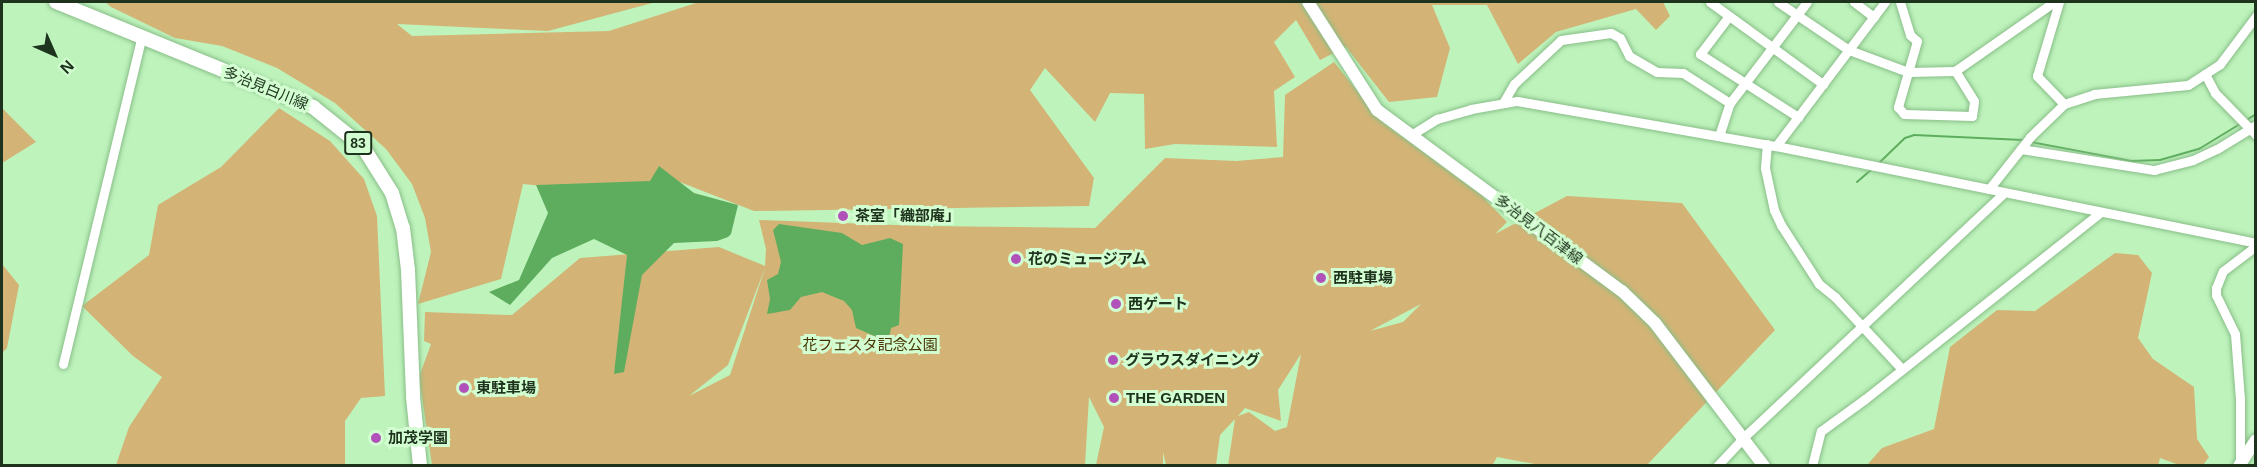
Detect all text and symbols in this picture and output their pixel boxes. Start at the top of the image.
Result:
north arrow [24,24,84,84]
text: N [57,57,77,77]
street label: 多治見白川線 [221,63,311,113]
road number: 83 [343,132,373,154]
street label: 多治見八百津線 [1492,190,1586,268]
place label: 茶室「織部庵」 [855,207,960,225]
marker: 茶室「織部庵」 [836,209,850,223]
place label: 花のミュージアム [1028,250,1148,268]
marker: 花のミュージアム [1009,252,1023,266]
place label: 西駐車場 [1333,269,1393,287]
marker: 西駐車場 [1314,271,1328,285]
place label: 西ゲート [1128,295,1188,313]
marker: 西ゲート [1109,297,1123,311]
park label: 花フェスタ記念公園 [803,336,937,354]
place label: グラウスダイニング [1125,351,1260,369]
marker: グラウスダイニング [1106,353,1120,367]
place label: 東駐車場 [476,379,536,397]
marker: 東駐車場 [457,381,471,395]
place label: THE GARDEN [1126,389,1225,407]
marker: THE GARDEN [1107,391,1121,405]
place label: 加茂学園 [388,429,448,447]
marker: 加茂学園 [369,431,383,445]

